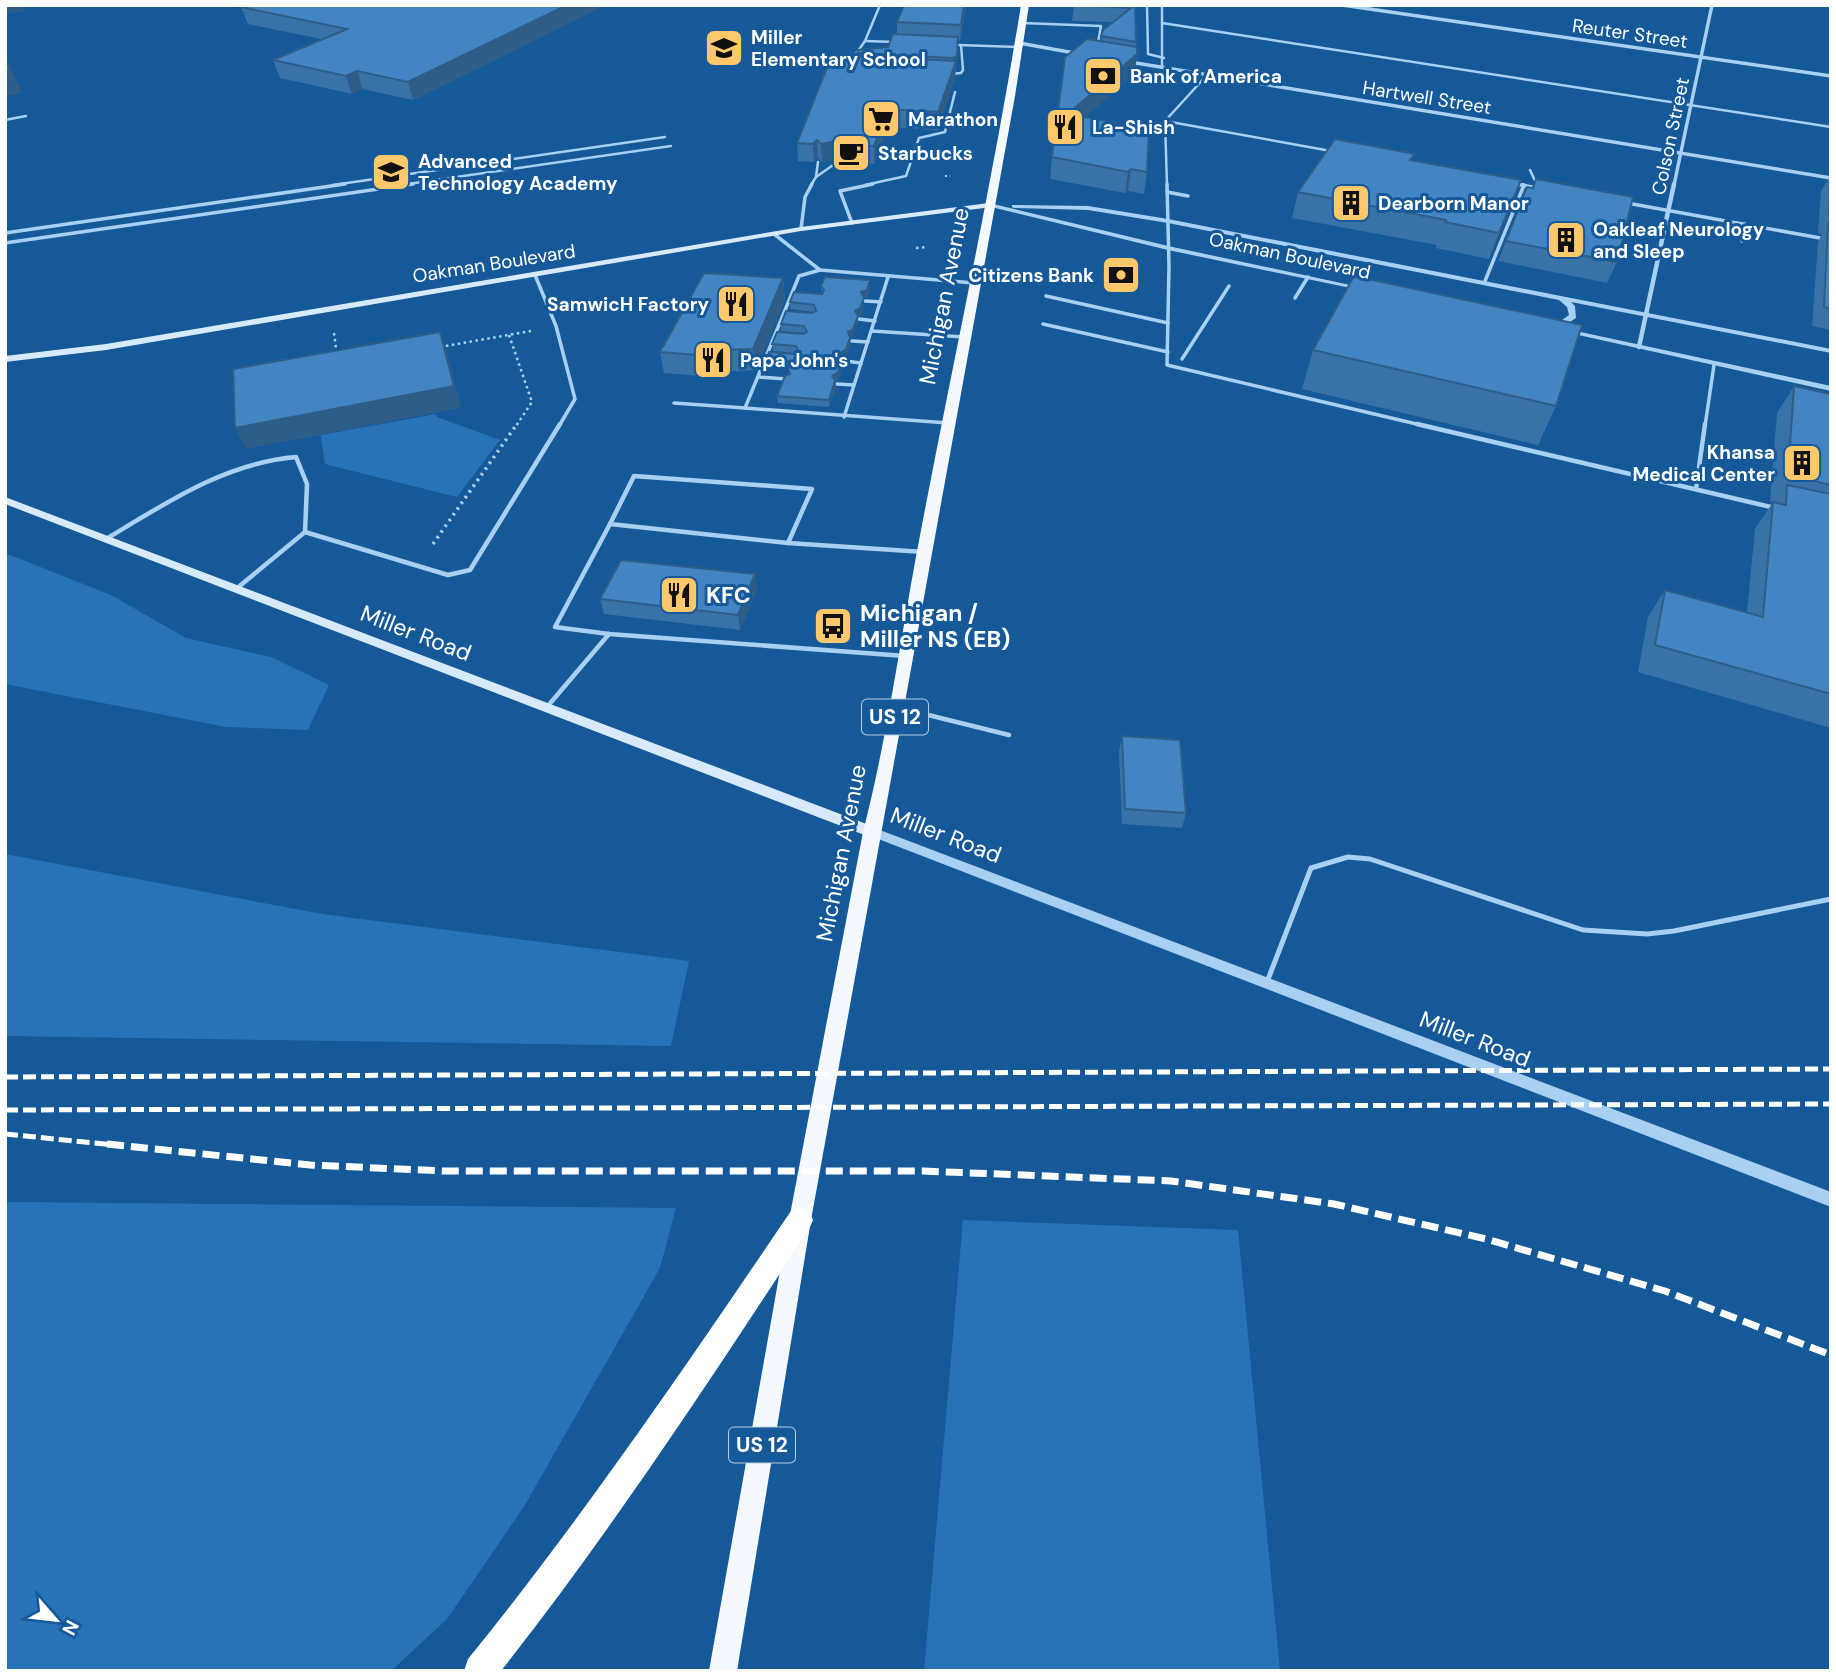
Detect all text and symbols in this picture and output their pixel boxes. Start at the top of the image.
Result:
street label: Reuter Street [1571,13,1689,54]
place label: Miller Elementary School [751,25,926,72]
school or university icon: Miller Elementary School [703,27,745,69]
bank icon: Bank of America [1082,55,1124,97]
place label: Bank of America [1130,64,1282,89]
street label: Hartwell Street [1361,75,1493,120]
street label: Colson Street [1646,75,1695,197]
supermarket icon: Marathon [860,98,902,140]
restaurant icon: La-Shish [1044,106,1086,148]
place label: Marathon [908,107,998,132]
place label: La-Shish [1092,115,1175,140]
cafe icon: Starbucks [830,132,872,174]
place label: Starbucks [878,141,973,166]
place label: Advanced Technology Academy [418,149,618,196]
school or university icon: Advanced Technology Academy [370,151,412,193]
building icon: Dearborn Manor [1330,182,1372,224]
place label: Dearborn Manor [1378,191,1529,216]
street label: Michigan Avenue [912,205,976,387]
place label: Oakleaf Neurology and Sleep [1593,217,1765,264]
building icon: Oakleaf Neurology and Sleep [1545,219,1587,261]
street label: Oakman Boulevard [1207,226,1373,285]
street label: Oakman Boulevard [411,238,577,289]
bank icon: Citizens Bank [1100,254,1142,296]
place label: Citizens Bank [968,263,1094,288]
restaurant icon: SamwicH Factory [715,283,757,325]
place label: SamwicH Factory [547,292,710,317]
restaurant icon: Papa John's [692,339,734,381]
place label: Papa John's [740,348,848,373]
place label: Khansa Medical Center [1632,440,1775,487]
building icon: Khansa Medical Center [1781,442,1823,484]
restaurant icon: KFC [658,574,700,616]
place label: KFC [706,580,751,610]
street label: Miller Road [356,598,476,668]
place label: Michigan / Miller NS (EB) [860,598,1010,654]
bus stop icon: Michigan / Miller NS (EB) [812,605,854,647]
road number: US 12 [862,700,928,734]
street label: Michigan Avenue [809,762,873,944]
street label: Miller Road [886,800,1006,870]
street label: Miller Road [1415,1004,1535,1074]
road number: US 12 [729,1428,795,1462]
north arrow [21,1585,91,1655]
text: N [56,1616,85,1640]

